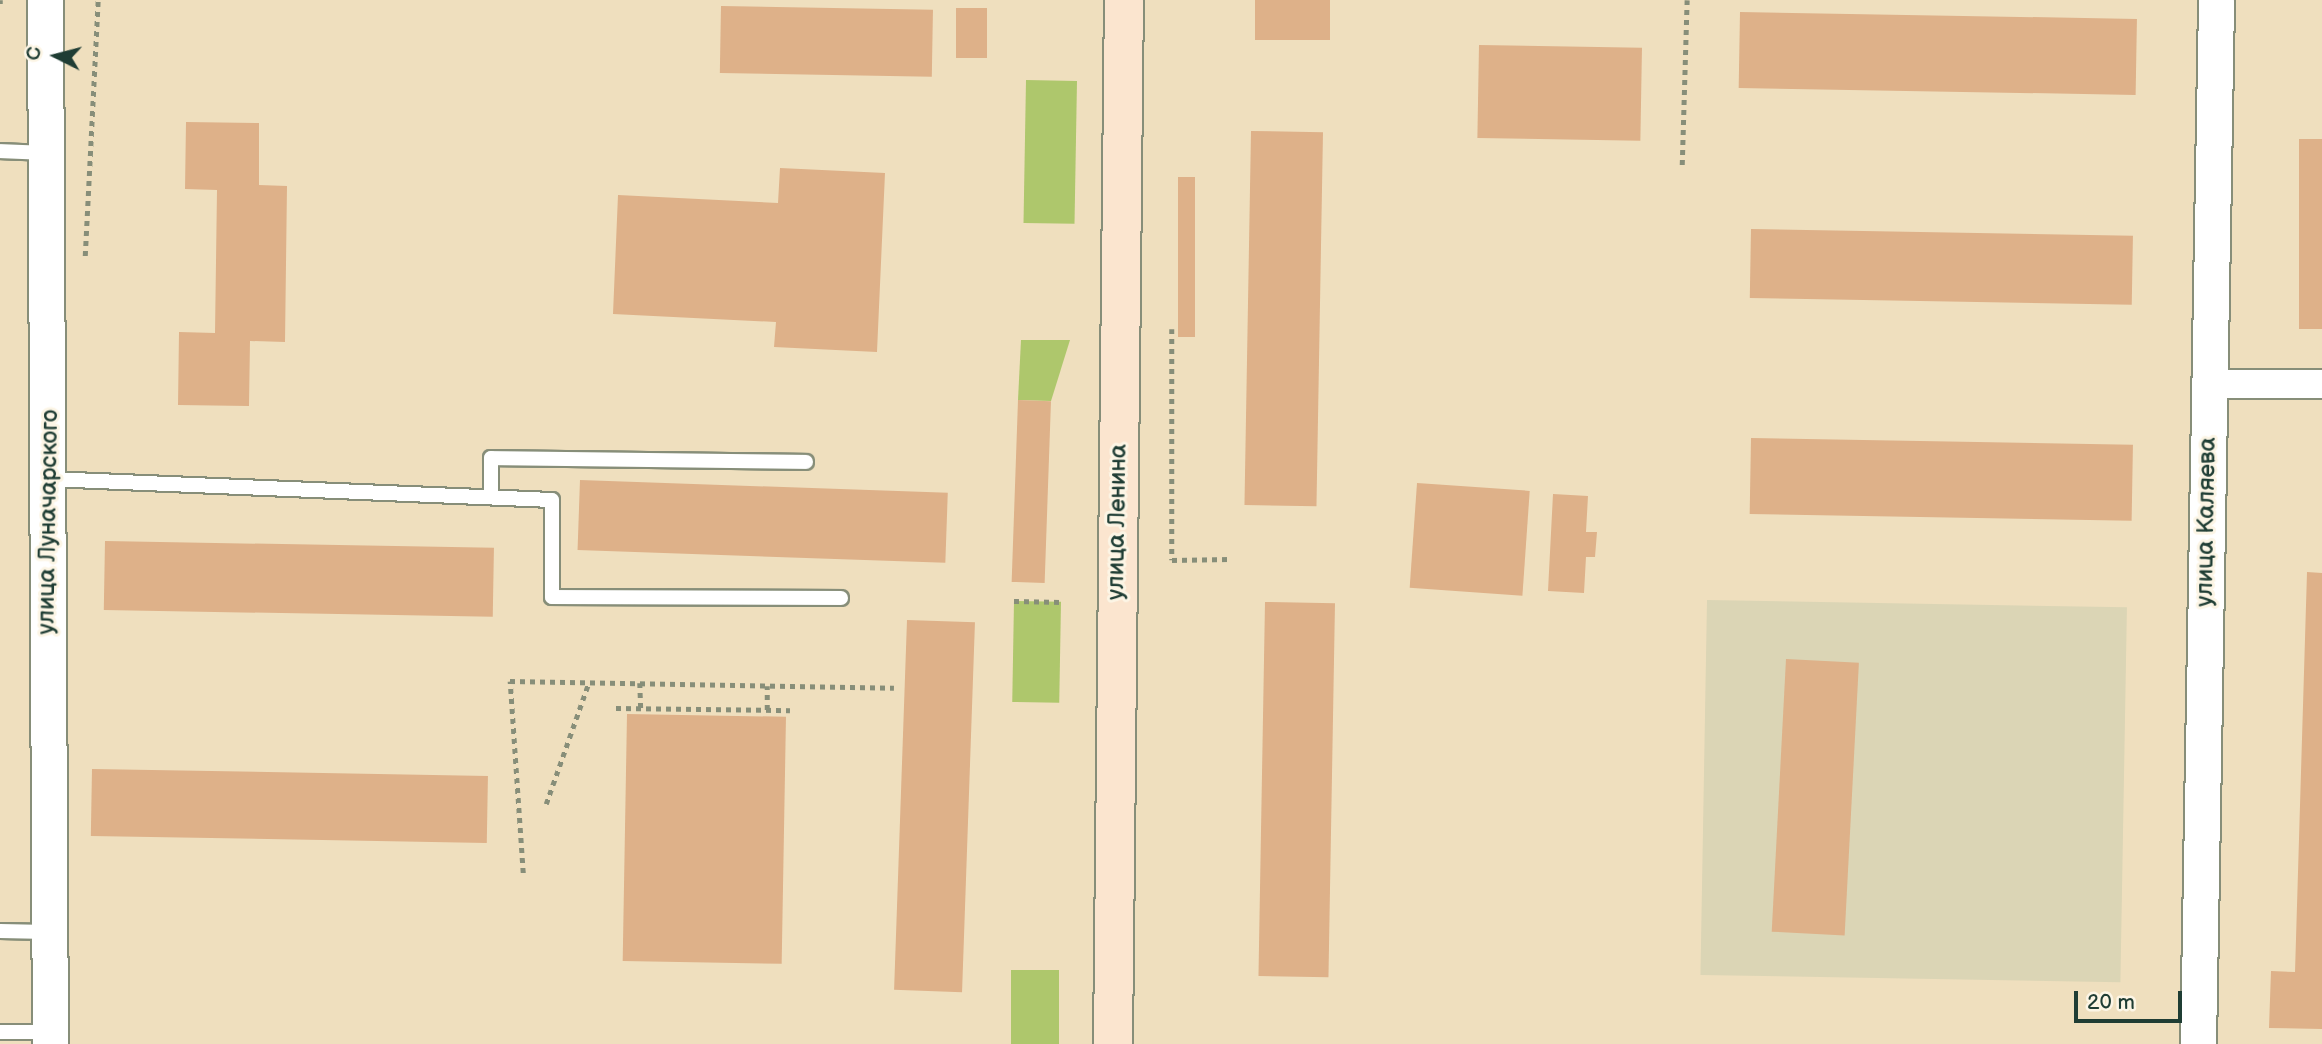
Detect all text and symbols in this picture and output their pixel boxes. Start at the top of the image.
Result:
north arrow [21,21,91,91]
text: С [22,46,47,62]
street label: улица Луначарского [32,409,64,635]
street label: улица Каляева [2190,437,2222,607]
street label: улица Ленина [1101,444,1133,600]
scale bar [2077,978,2186,1022]
text: 20 m [2087,990,2135,1015]

